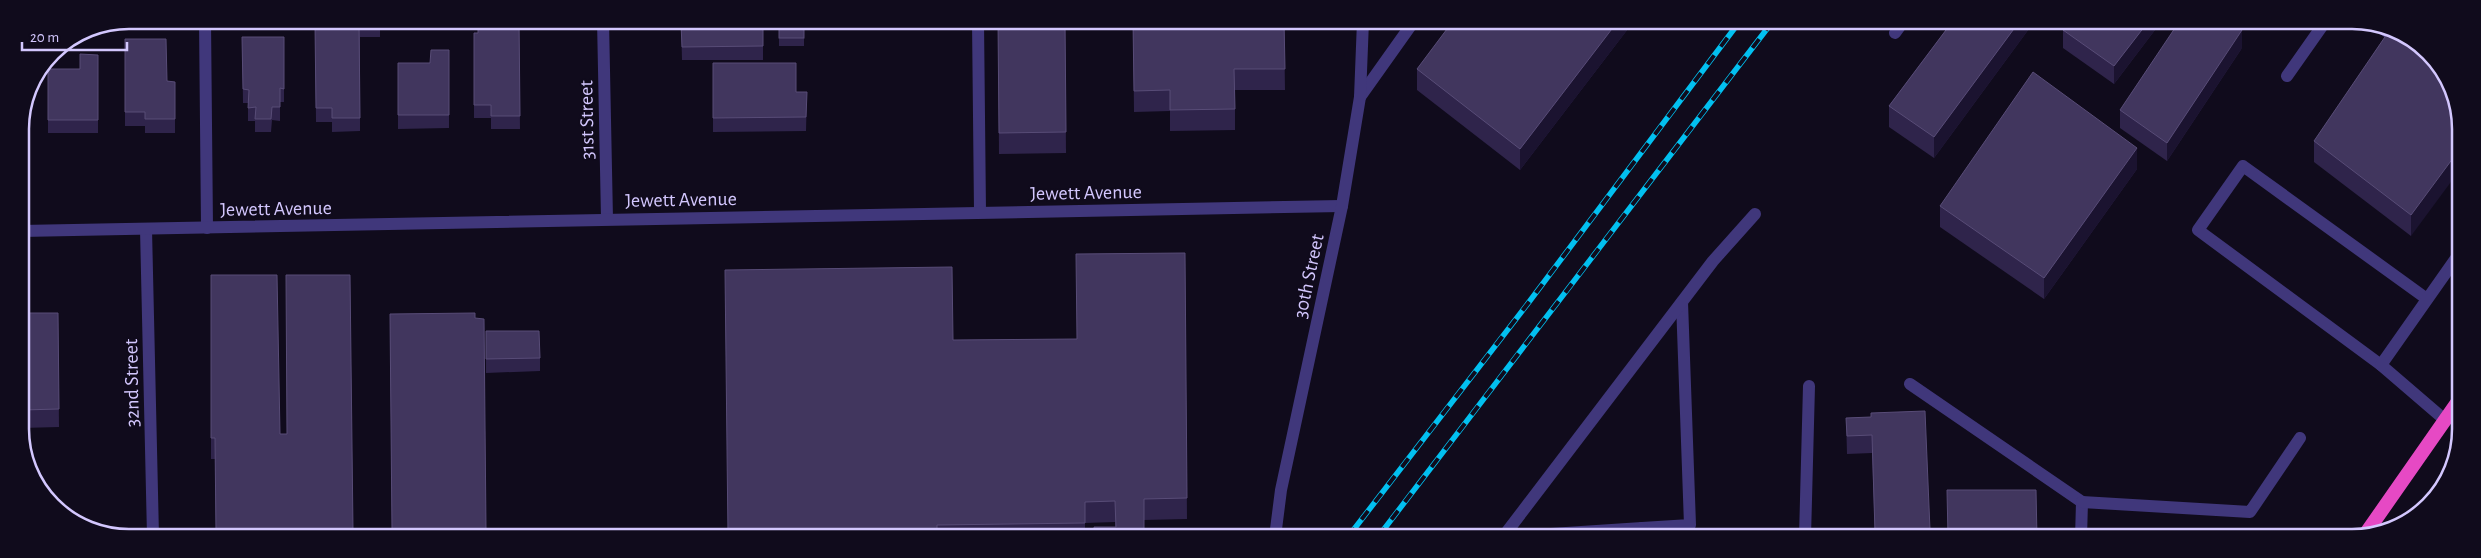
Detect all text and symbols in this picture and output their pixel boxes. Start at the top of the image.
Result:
scale bar [22,20,128,52]
text: 20 m [30,30,59,45]
street label: 31st Street [576,80,598,160]
street label: Jewett Avenue [1030,182,1142,204]
street label: Jewett Avenue [625,189,737,211]
street label: Jewett Avenue [220,198,332,220]
street label: 30th Street [1290,231,1328,320]
street label: 32nd Street [121,338,143,427]

